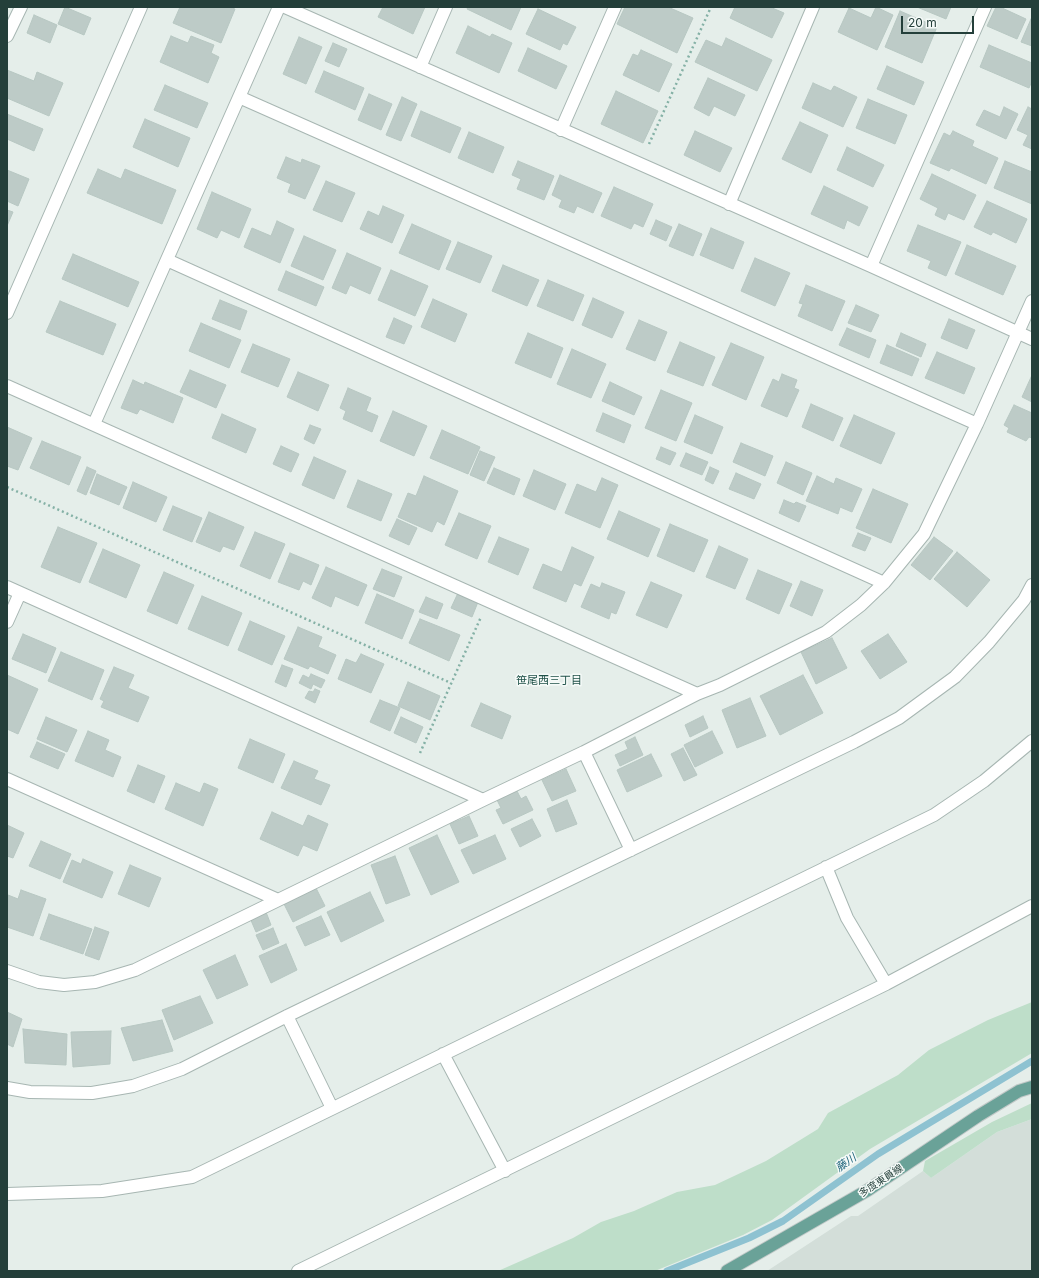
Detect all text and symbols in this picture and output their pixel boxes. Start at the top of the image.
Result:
scale bar [903,8,976,34]
text: 20 m [908,15,937,30]
district label: 笹尾西三丁目 [516,674,582,688]
water label: 藤川 [833,1151,859,1175]
street label: 多度東員線 [857,1162,905,1200]

